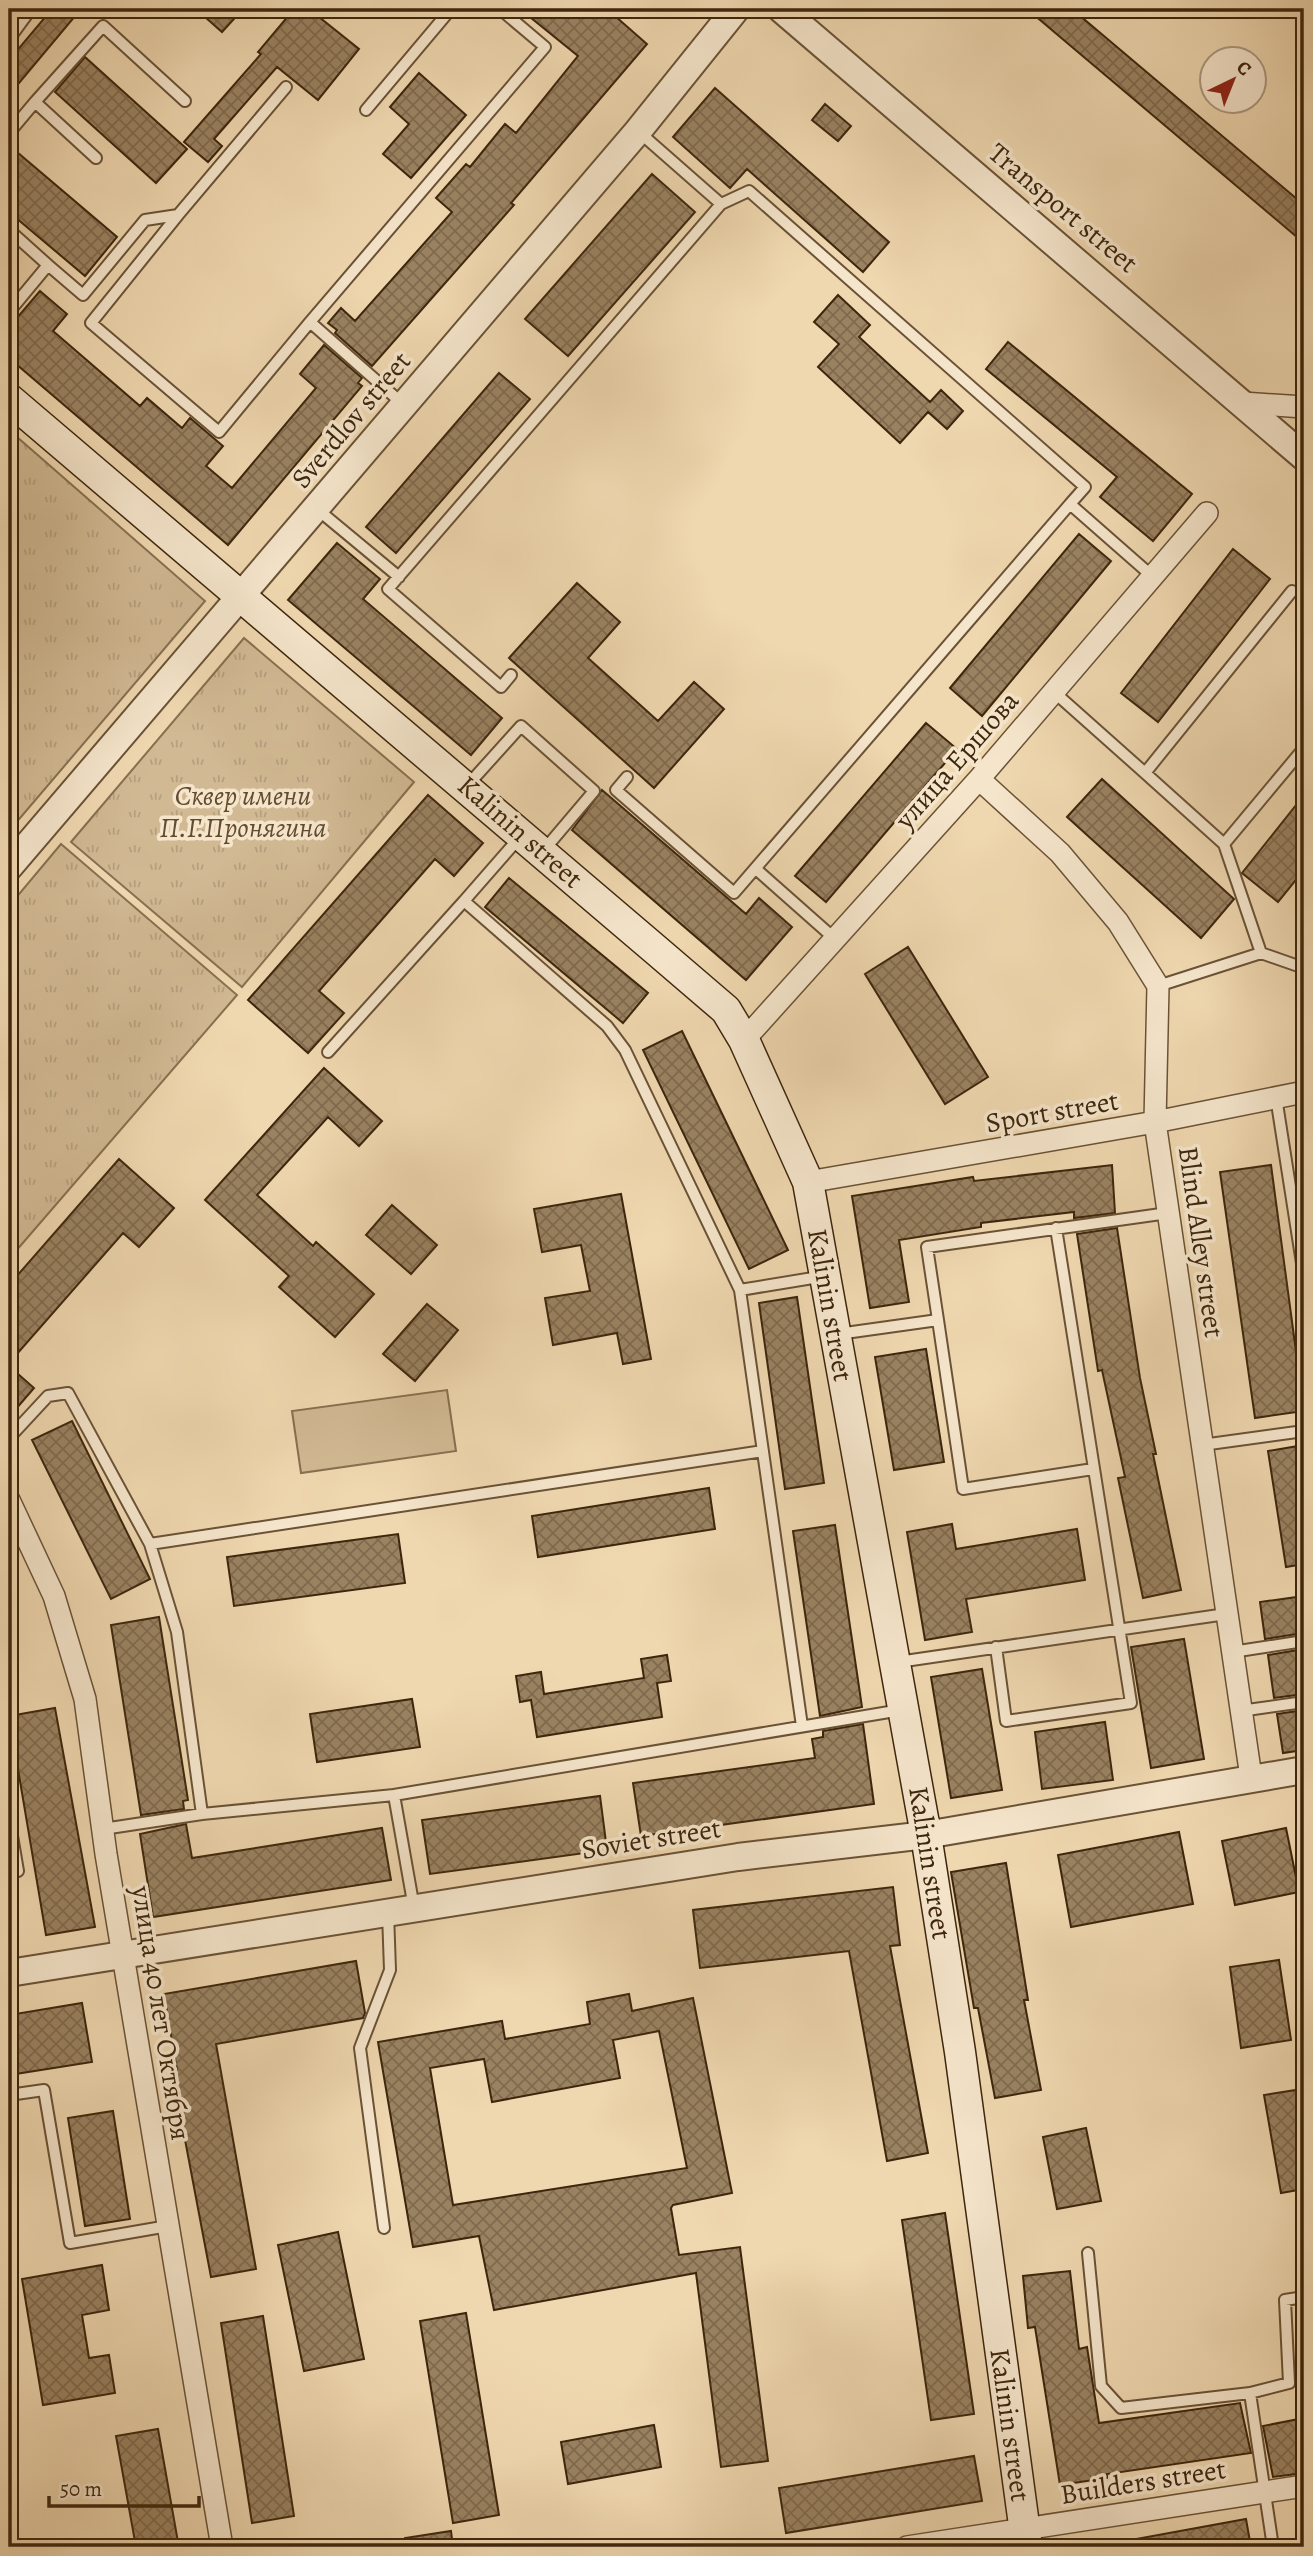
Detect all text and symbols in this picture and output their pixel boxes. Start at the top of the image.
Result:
north arrow [1198,46,1268,116]
text: С [1231,55,1257,82]
street label: Transport street [980,134,1146,282]
street label: Sverdlov street [282,343,420,497]
street label: улица Ершова [886,683,1028,838]
street label: Kalinin street [449,767,591,897]
park label: Сквер имени П.Г.Пронягина [160,777,326,847]
street label: Sport street [983,1082,1121,1142]
street label: Blind Alley street [1169,1144,1233,1340]
street label: Kalinin street [798,1226,862,1384]
street label: Kalinin street [899,1784,961,1942]
street label: Soviet street [579,1809,723,1869]
street label: улица 40 лет Октября [122,1882,200,2143]
street label: Kalinin street [980,2346,1040,2504]
street label: Builders street [1058,2450,1228,2514]
scale bar [49,2465,200,2509]
text: 50 m [60,2475,102,2503]

